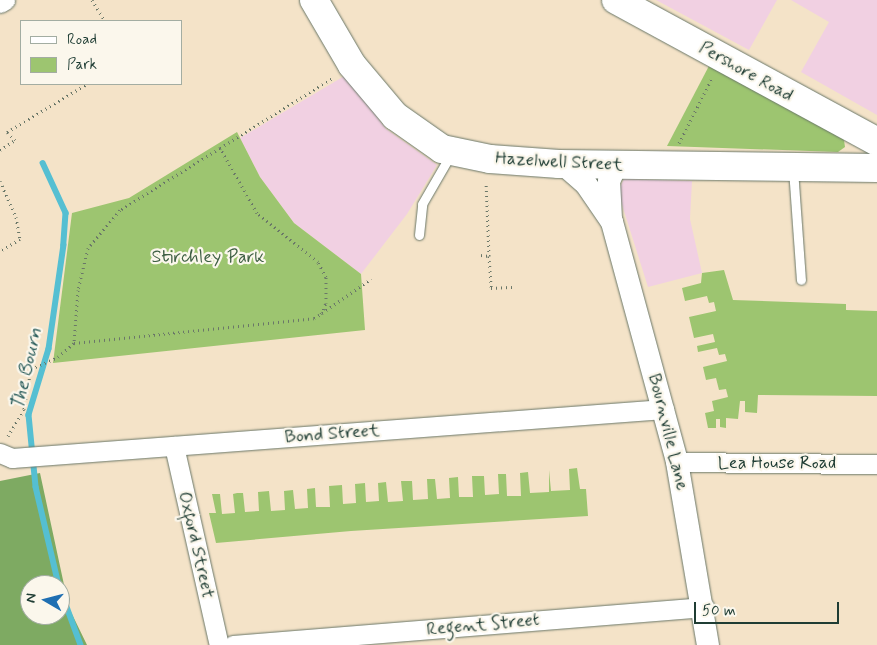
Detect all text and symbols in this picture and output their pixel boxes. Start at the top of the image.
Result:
legend [20,20,182,85]
text: Road [67,30,97,50]
street label: Pershore Road [695,37,797,107]
text: Park [67,55,97,75]
street label: Hazelwell Street [495,148,623,176]
park label: Stirchley Park [153,246,263,268]
water label: The Bourn [7,326,47,412]
street label: Bournville Lane [643,371,693,493]
street label: Bond Street [284,420,380,448]
street label: Lea House Road [718,452,836,474]
street label: Oxford Street [173,490,219,600]
north arrow [20,575,70,625]
text: N [22,592,41,604]
scale bar [697,592,842,624]
text: 50 m [702,601,736,621]
street label: Regent Street [424,609,542,641]

